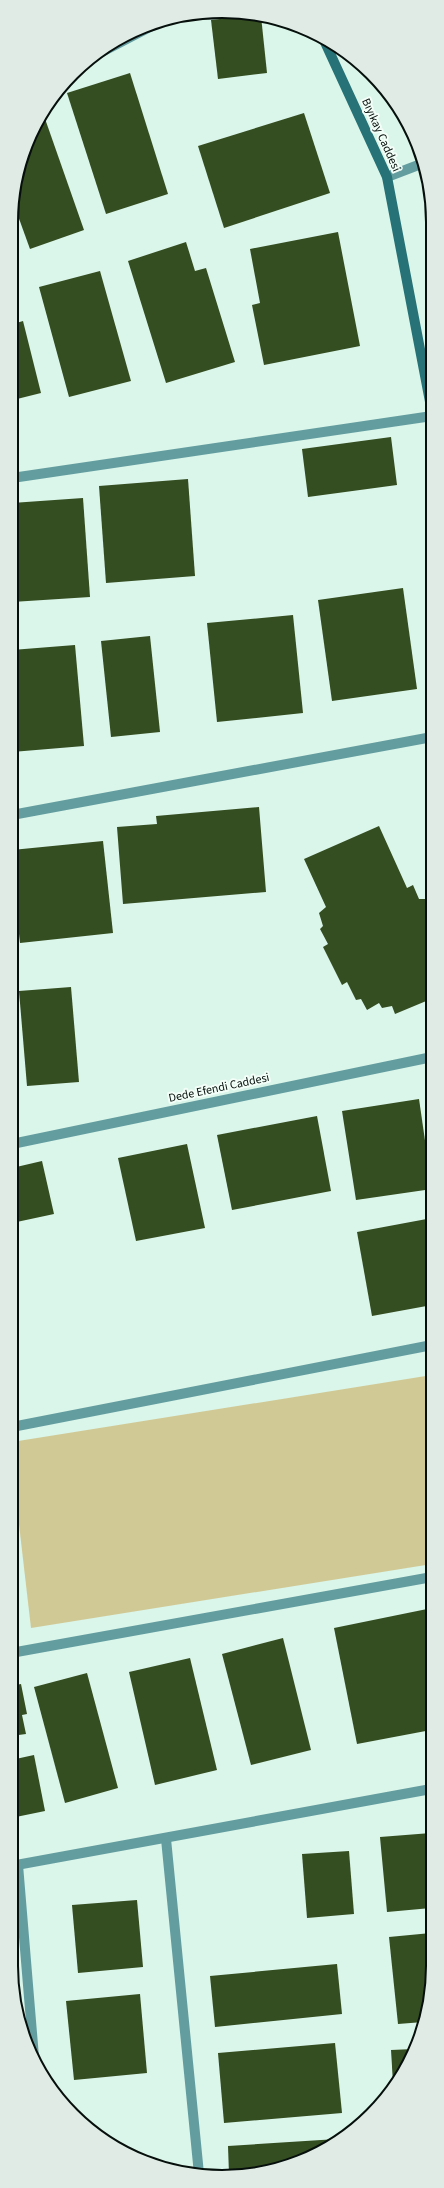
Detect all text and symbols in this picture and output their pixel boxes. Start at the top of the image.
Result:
street label: Bıyıkay Caddesi [357,96,405,174]
street label: Dede Efendi Caddesi [167,1069,271,1107]

